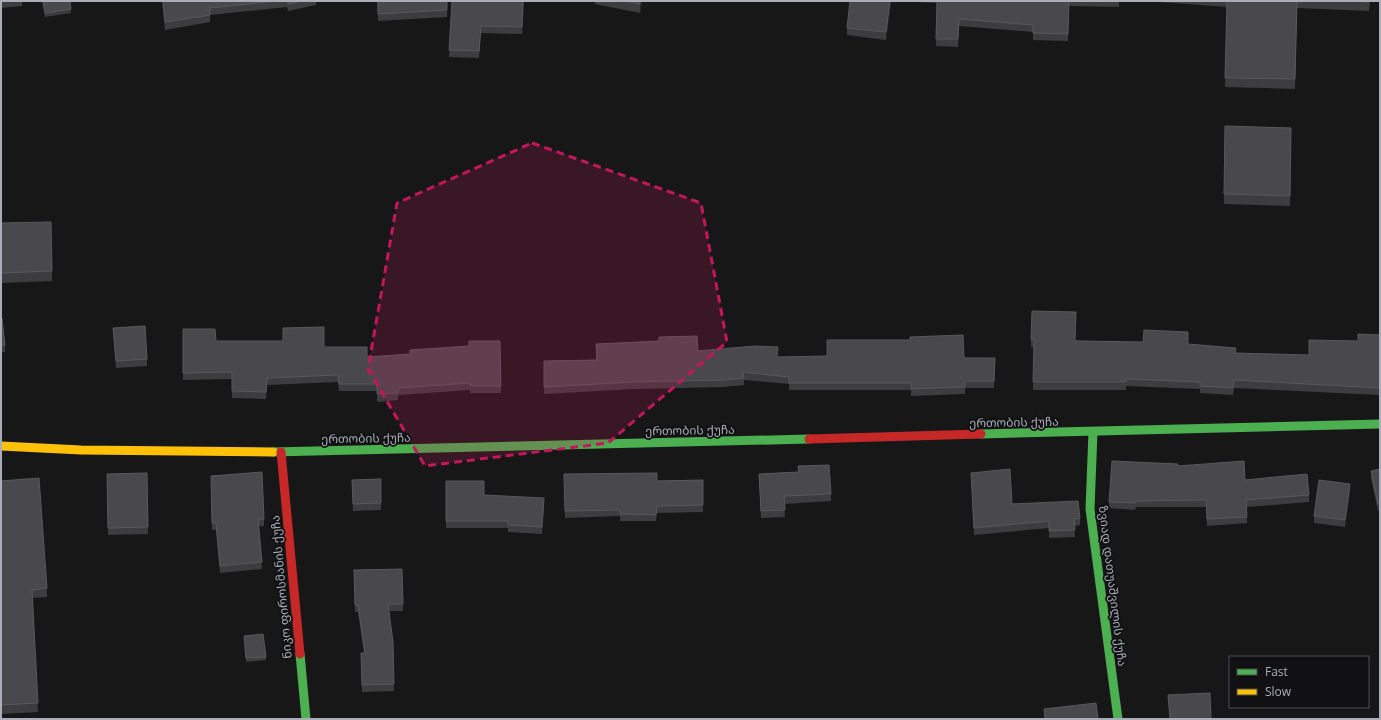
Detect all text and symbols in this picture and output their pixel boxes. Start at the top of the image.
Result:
street label: ერთობის ქუჩა [969,413,1059,431]
street label: ერთობის ქუჩა [645,421,735,439]
street label: ერთობის ქუჩა [321,429,411,447]
street label: ზვიად დათუაშვილის ქუჩა [1095,505,1131,667]
street label: ნიკო ფიროსმანის ქუჩა [266,515,296,659]
legend [1229,656,1369,708]
text: Fast [1265,663,1288,680]
text: Slow [1265,683,1292,700]

